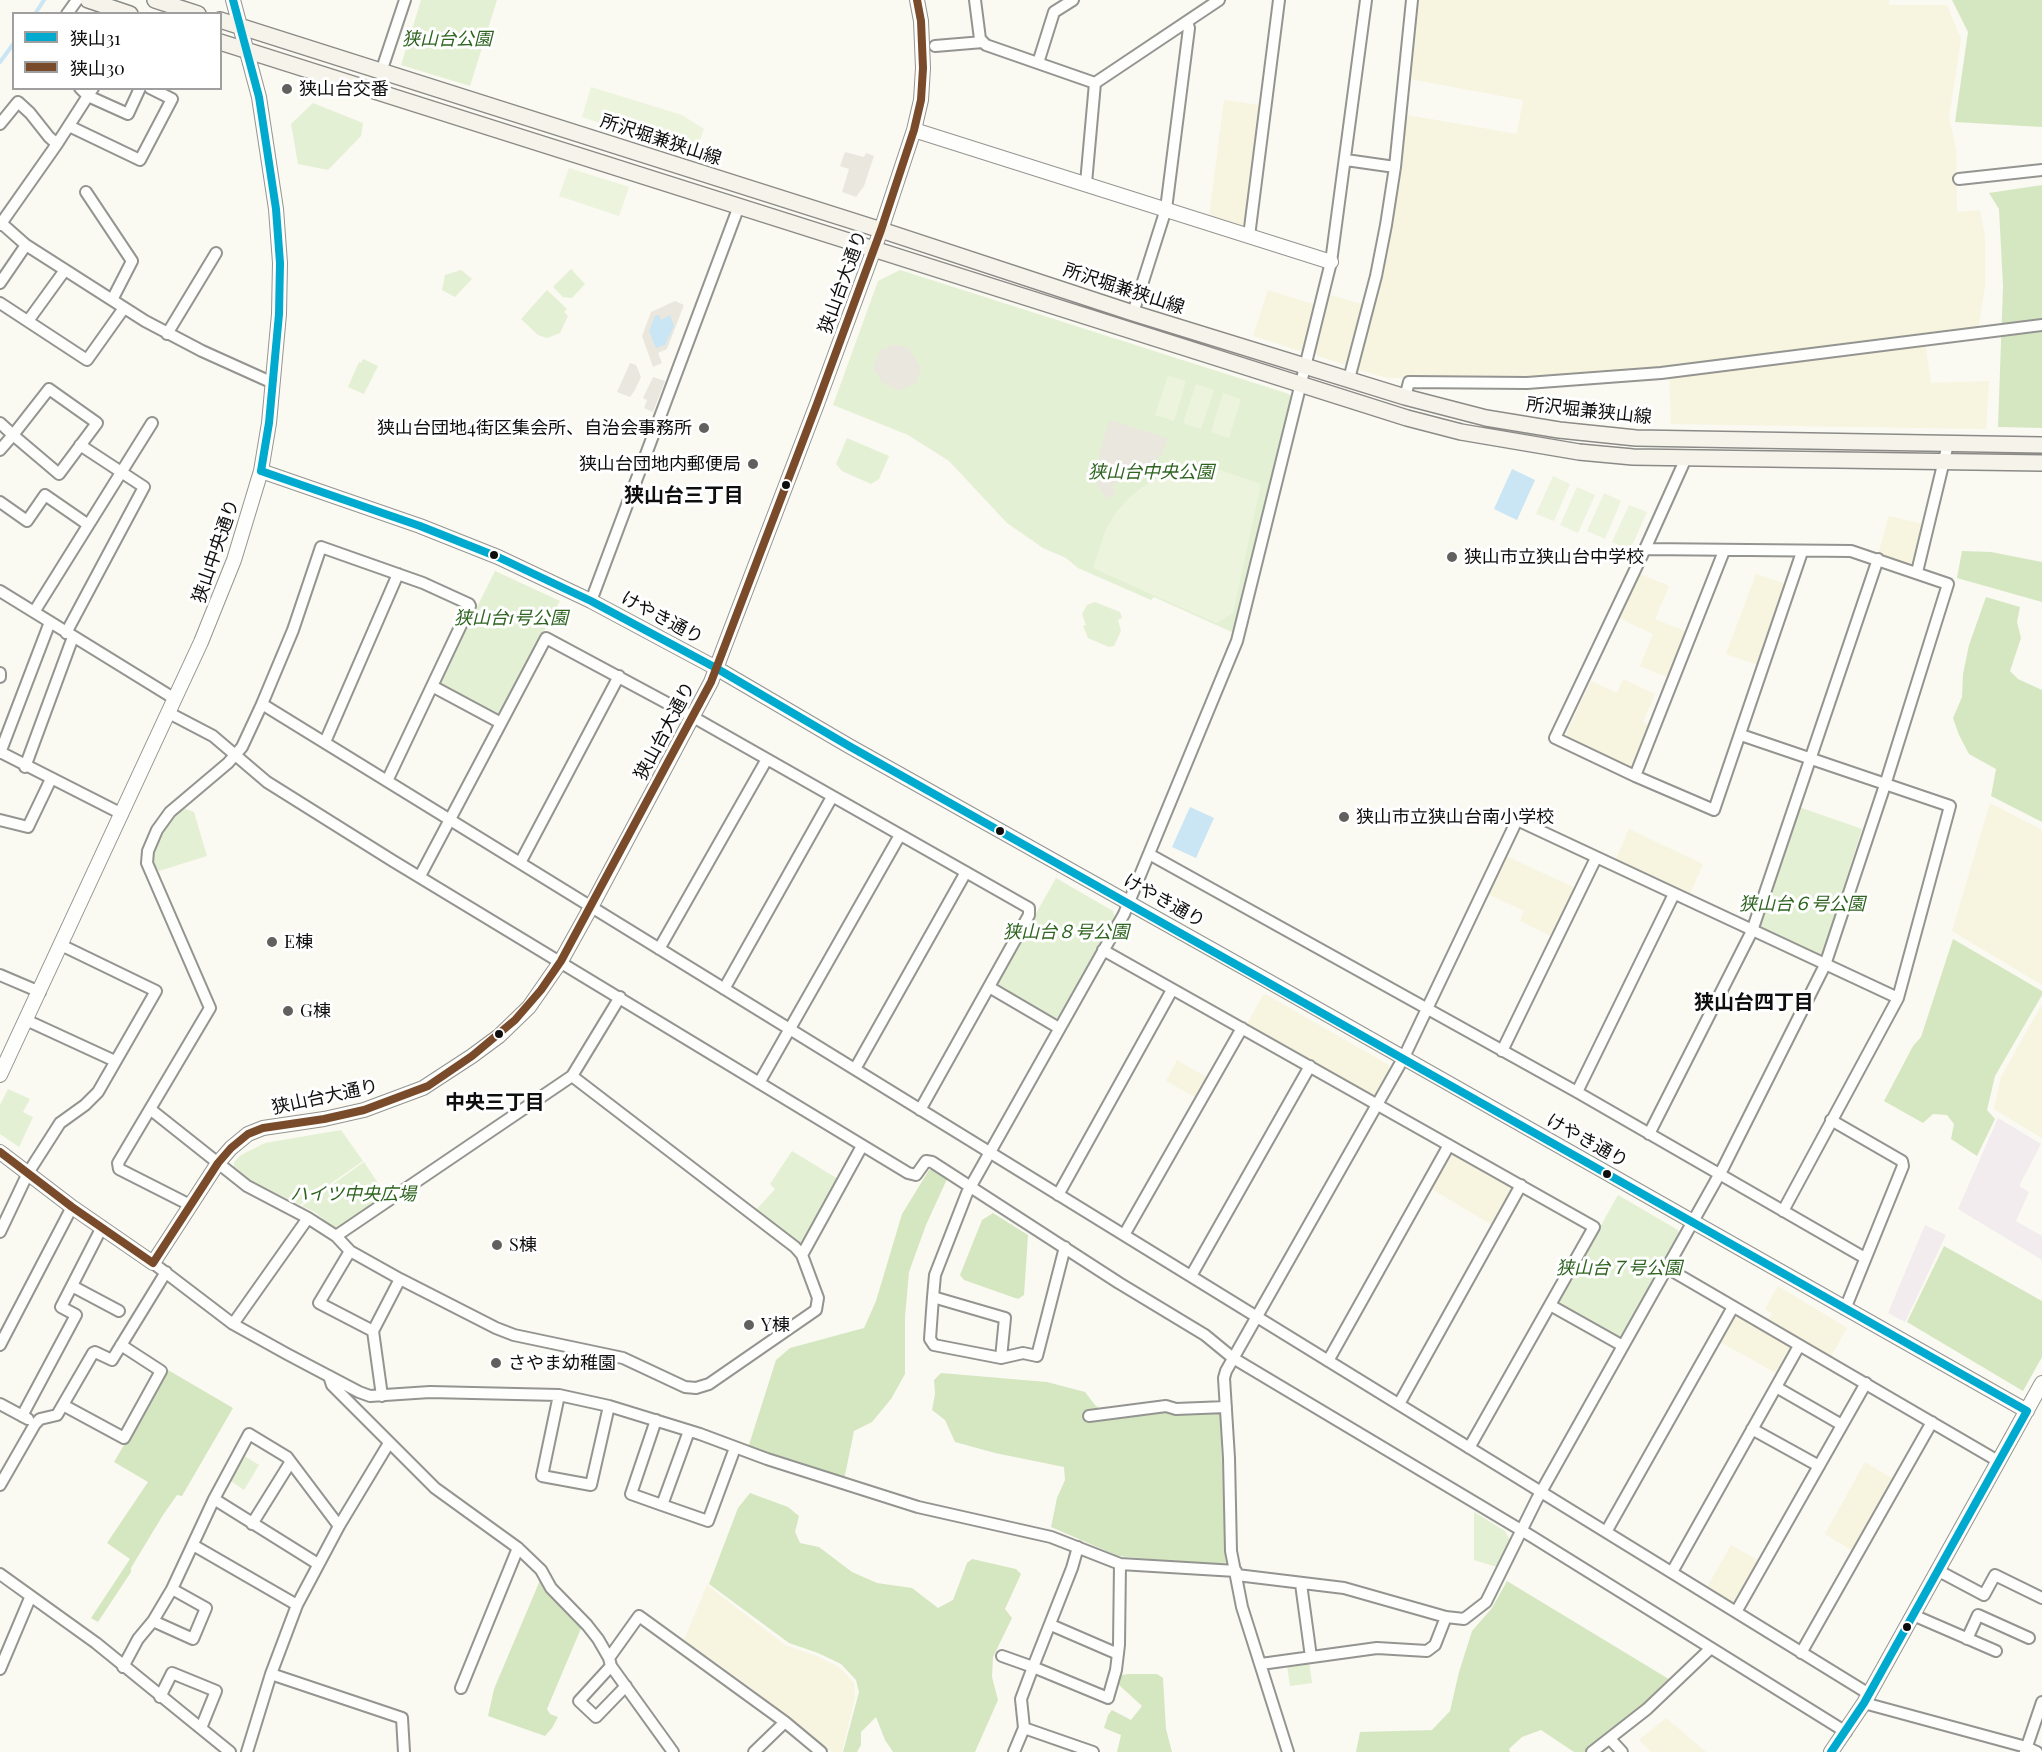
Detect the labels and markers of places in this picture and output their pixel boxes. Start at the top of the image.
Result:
place label: 狭山台交番 [299,78,389,100]
marker: 狭山台交番 [280,82,294,96]
place label: 狭山台団地4街区集会所、自治会事務所 [377,417,692,439]
marker: 狭山台団地4街区集会所、自治会事務所 [697,421,711,435]
place label: 狭山台団地内郵便局 [579,453,741,475]
marker: 狭山台団地内郵便局 [746,457,760,471]
unlabelled marker [780,479,792,491]
place label: 狭山市立狭山台中学校 [1464,546,1644,568]
unlabelled marker [488,549,500,561]
marker: 狭山市立狭山台中学校 [1445,550,1459,564]
place label: 狭山市立狭山台南小学校 [1356,806,1554,828]
marker: 狭山市立狭山台南小学校 [1337,810,1351,824]
unlabelled marker [994,825,1006,837]
place label: E棟 [284,931,313,953]
marker: E棟 [265,935,279,949]
place label: G棟 [300,1000,331,1022]
marker: G棟 [281,1004,295,1018]
unlabelled marker [493,1028,505,1040]
unlabelled marker [1601,1168,1613,1180]
place label: S棟 [509,1234,537,1256]
marker: S棟 [490,1238,504,1252]
place label: Y棟 [761,1314,790,1336]
marker: Y棟 [742,1318,756,1332]
place label: さやま幼稚園 [508,1352,616,1374]
marker: さやま幼稚園 [489,1356,503,1370]
unlabelled marker [1901,1621,1913,1633]

